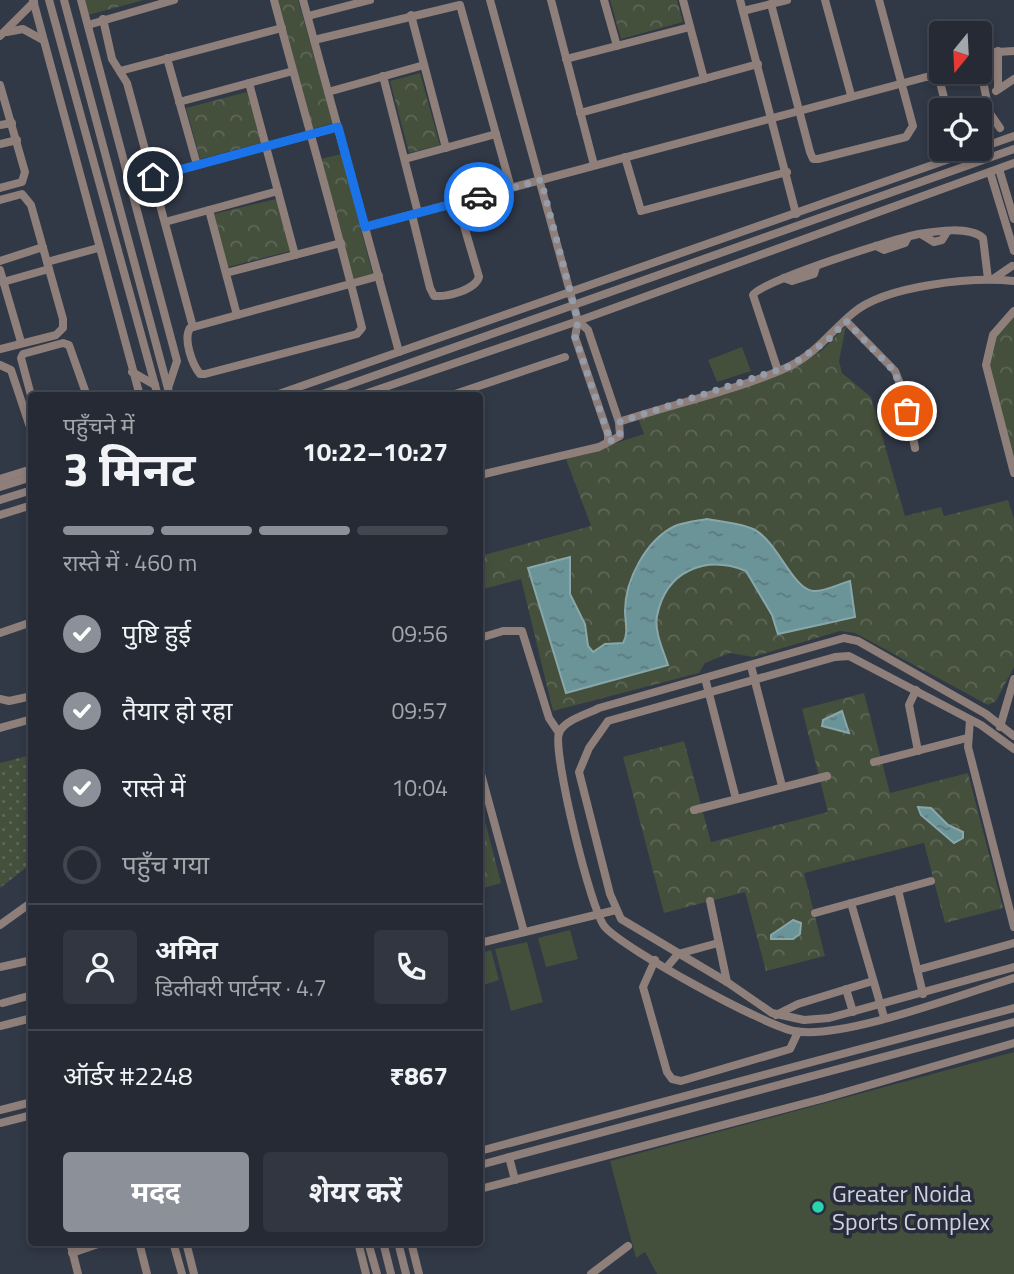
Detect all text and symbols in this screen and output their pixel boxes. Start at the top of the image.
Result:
north arrow [929,21,992,84]
map controls [929,21,992,161]
button: locate [929,98,992,161]
pin [123,147,183,207]
icon: home [134,158,172,196]
courier [444,162,514,232]
icon: car [460,178,498,216]
pin [877,381,937,441]
icon: bag [888,392,926,430]
text: पहुँचने में [63,408,134,443]
text: 10:22–10:27 [302,432,448,471]
text: 3 मिनट [63,434,195,504]
text: रास्ते में · 460 m [63,545,197,580]
text: पुष्टि हुई [122,614,191,653]
icon: check [63,615,101,653]
text: 09:56 [391,616,448,651]
text: तैयार हो रहा [122,691,232,730]
icon: check [63,692,101,730]
text: 09:57 [391,693,448,728]
text: रास्ते में [122,768,186,807]
icon: check [63,769,101,807]
text: 10:04 [391,770,448,805]
text: पहुँच गया [122,845,209,884]
button: person [63,930,137,1004]
text: अमित [155,930,218,969]
button: phone [374,930,448,1004]
text: डिलीवरी पार्टनर · 4.7 [155,970,327,1005]
text: ऑर्डर #2248 [63,1056,193,1095]
text: ₹867 [389,1056,448,1095]
button: मदद [63,1152,249,1232]
button: शेयर करें [263,1152,448,1232]
place label: Greater Noida Sports Complex [832,1175,990,1239]
marker: Greater Noida Sports Complex [810,1199,826,1215]

